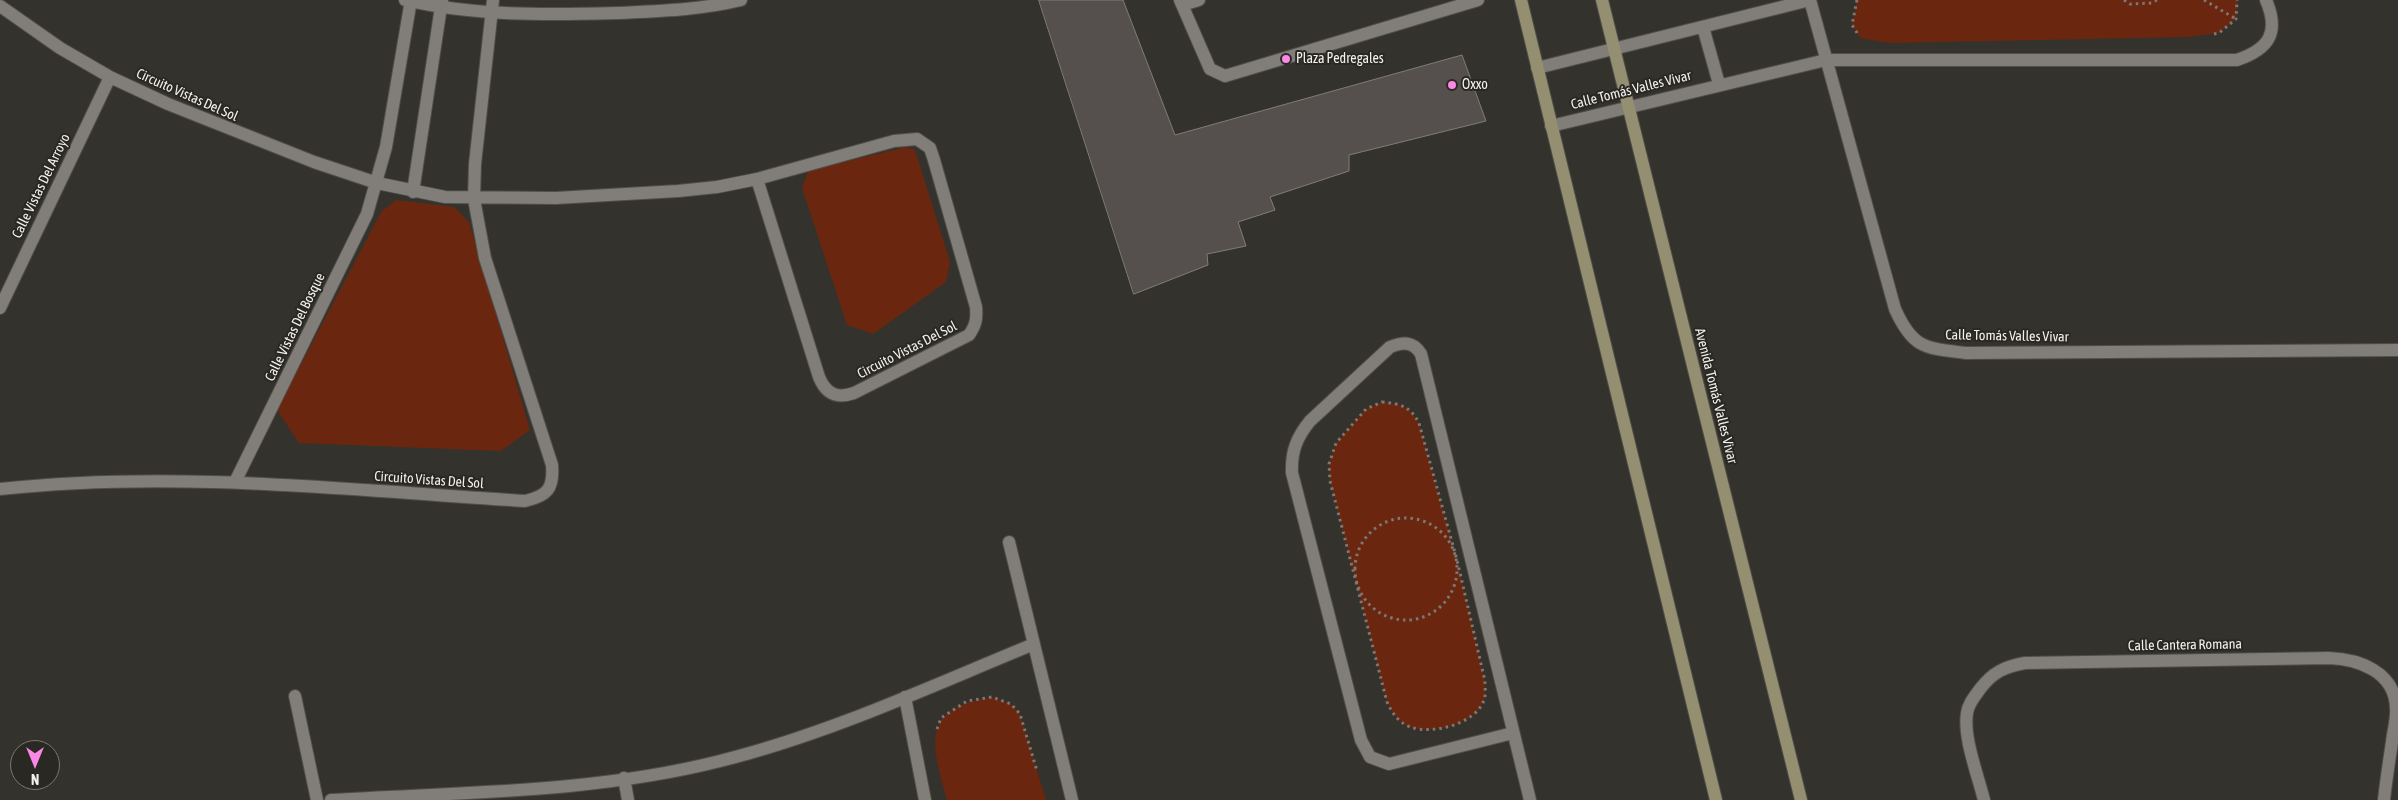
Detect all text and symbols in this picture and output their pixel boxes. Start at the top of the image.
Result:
place label: Plaza Pedregales [1296,51,1384,67]
marker: Plaza Pedregales [1280,53,1292,65]
street label: Circuito Vistas Del Sol [134,65,240,125]
street label: Calle Tomás Valles Vivar [1569,67,1693,113]
place label: Oxxo [1462,77,1488,93]
marker: Oxxo [1446,79,1458,91]
street label: Calle Vistas Del Arroyo [8,131,74,241]
street label: Calle Vistas Del Bosque [261,270,329,384]
street label: Circuito Vistas Del Sol [854,318,960,382]
street label: Avenida Tomás Valles Vivar [1691,327,1741,465]
street label: Calle Tomás Valles Vivar [1945,327,2069,345]
street label: Circuito Vistas Del Sol [374,468,484,492]
street label: Calle Cantera Romana [2128,636,2242,654]
north arrow [10,740,60,790]
text: N [31,771,39,787]

